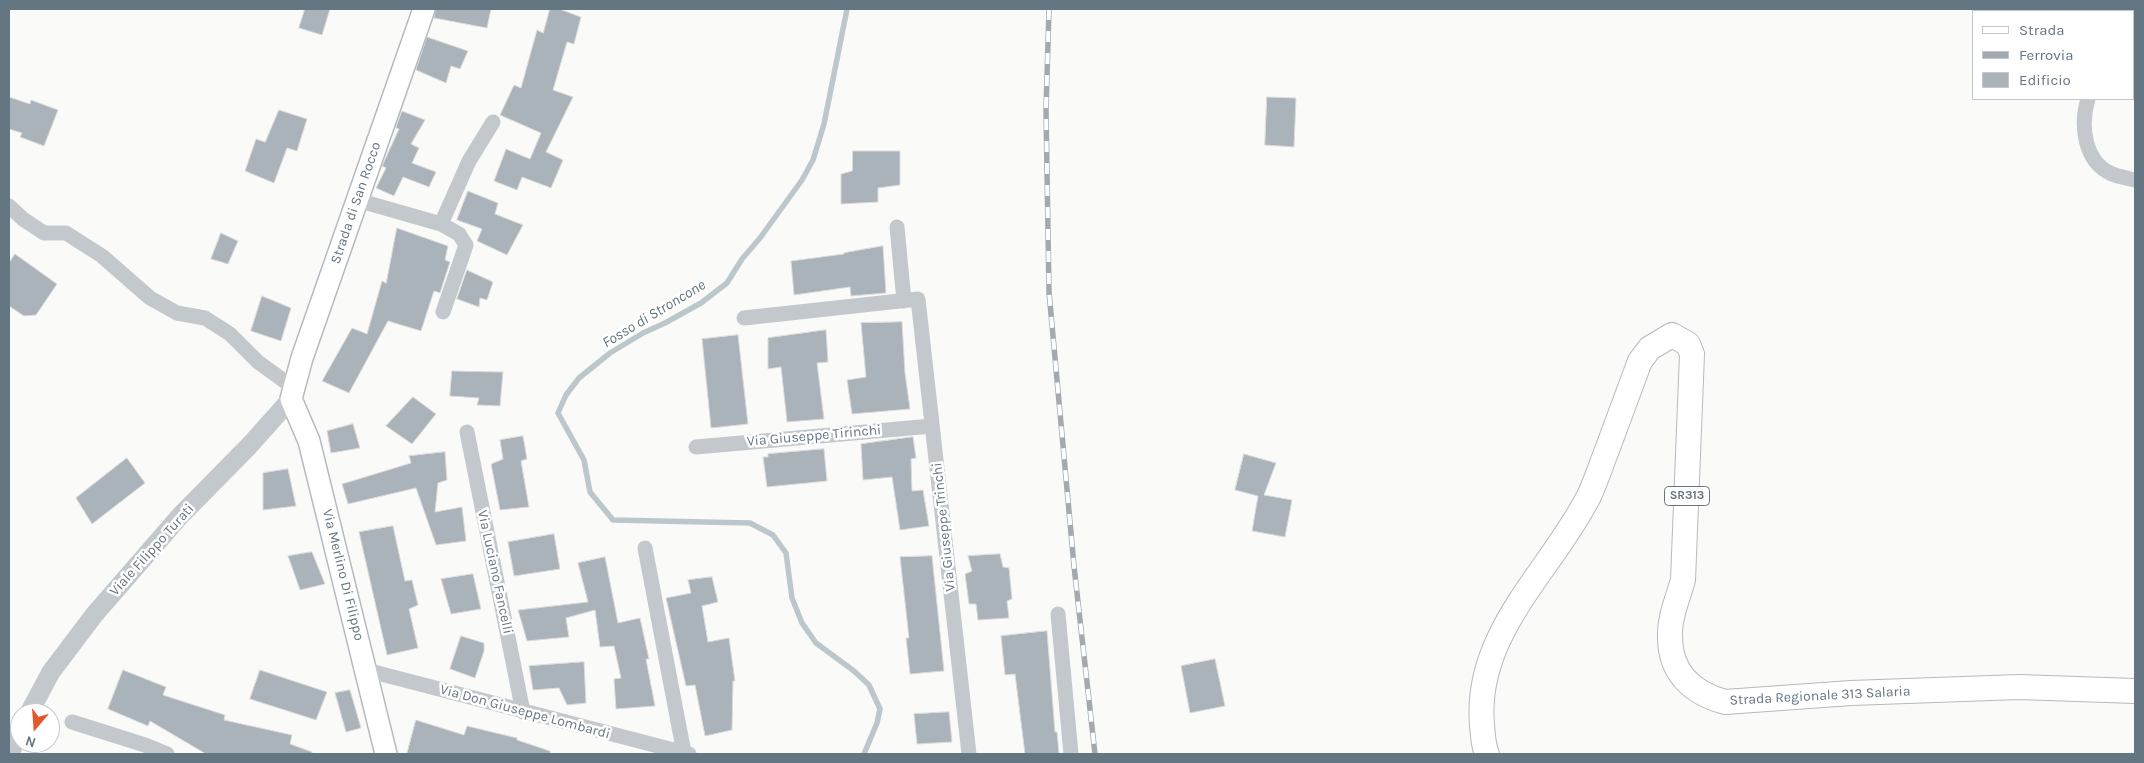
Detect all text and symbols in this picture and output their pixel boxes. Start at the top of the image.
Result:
legend [1972,10,2134,100]
text: Strada [2019,21,2065,39]
text: Ferrovia [2019,46,2073,64]
text: Edificio [2019,71,2071,89]
street label: Strada di San Rocco [327,140,385,266]
water label: Fosso di Stroncone [599,276,709,352]
street label: Via Giuseppe Tirinchi [746,422,882,450]
street label: Via Giuseppe Trinchi [929,462,959,592]
road number: SR313 [1664,486,1710,506]
street label: Viale Filippo Turati [106,501,198,599]
street label: Via Merlino Di Filippo [319,507,367,643]
street label: Via Luciano Fancelli [474,509,516,635]
street label: Via Don Giuseppe Lombardi [438,681,612,743]
street label: Strada Regionale 313 Salaria [1729,683,1911,709]
north arrow [10,703,60,753]
text: N [23,732,38,751]

